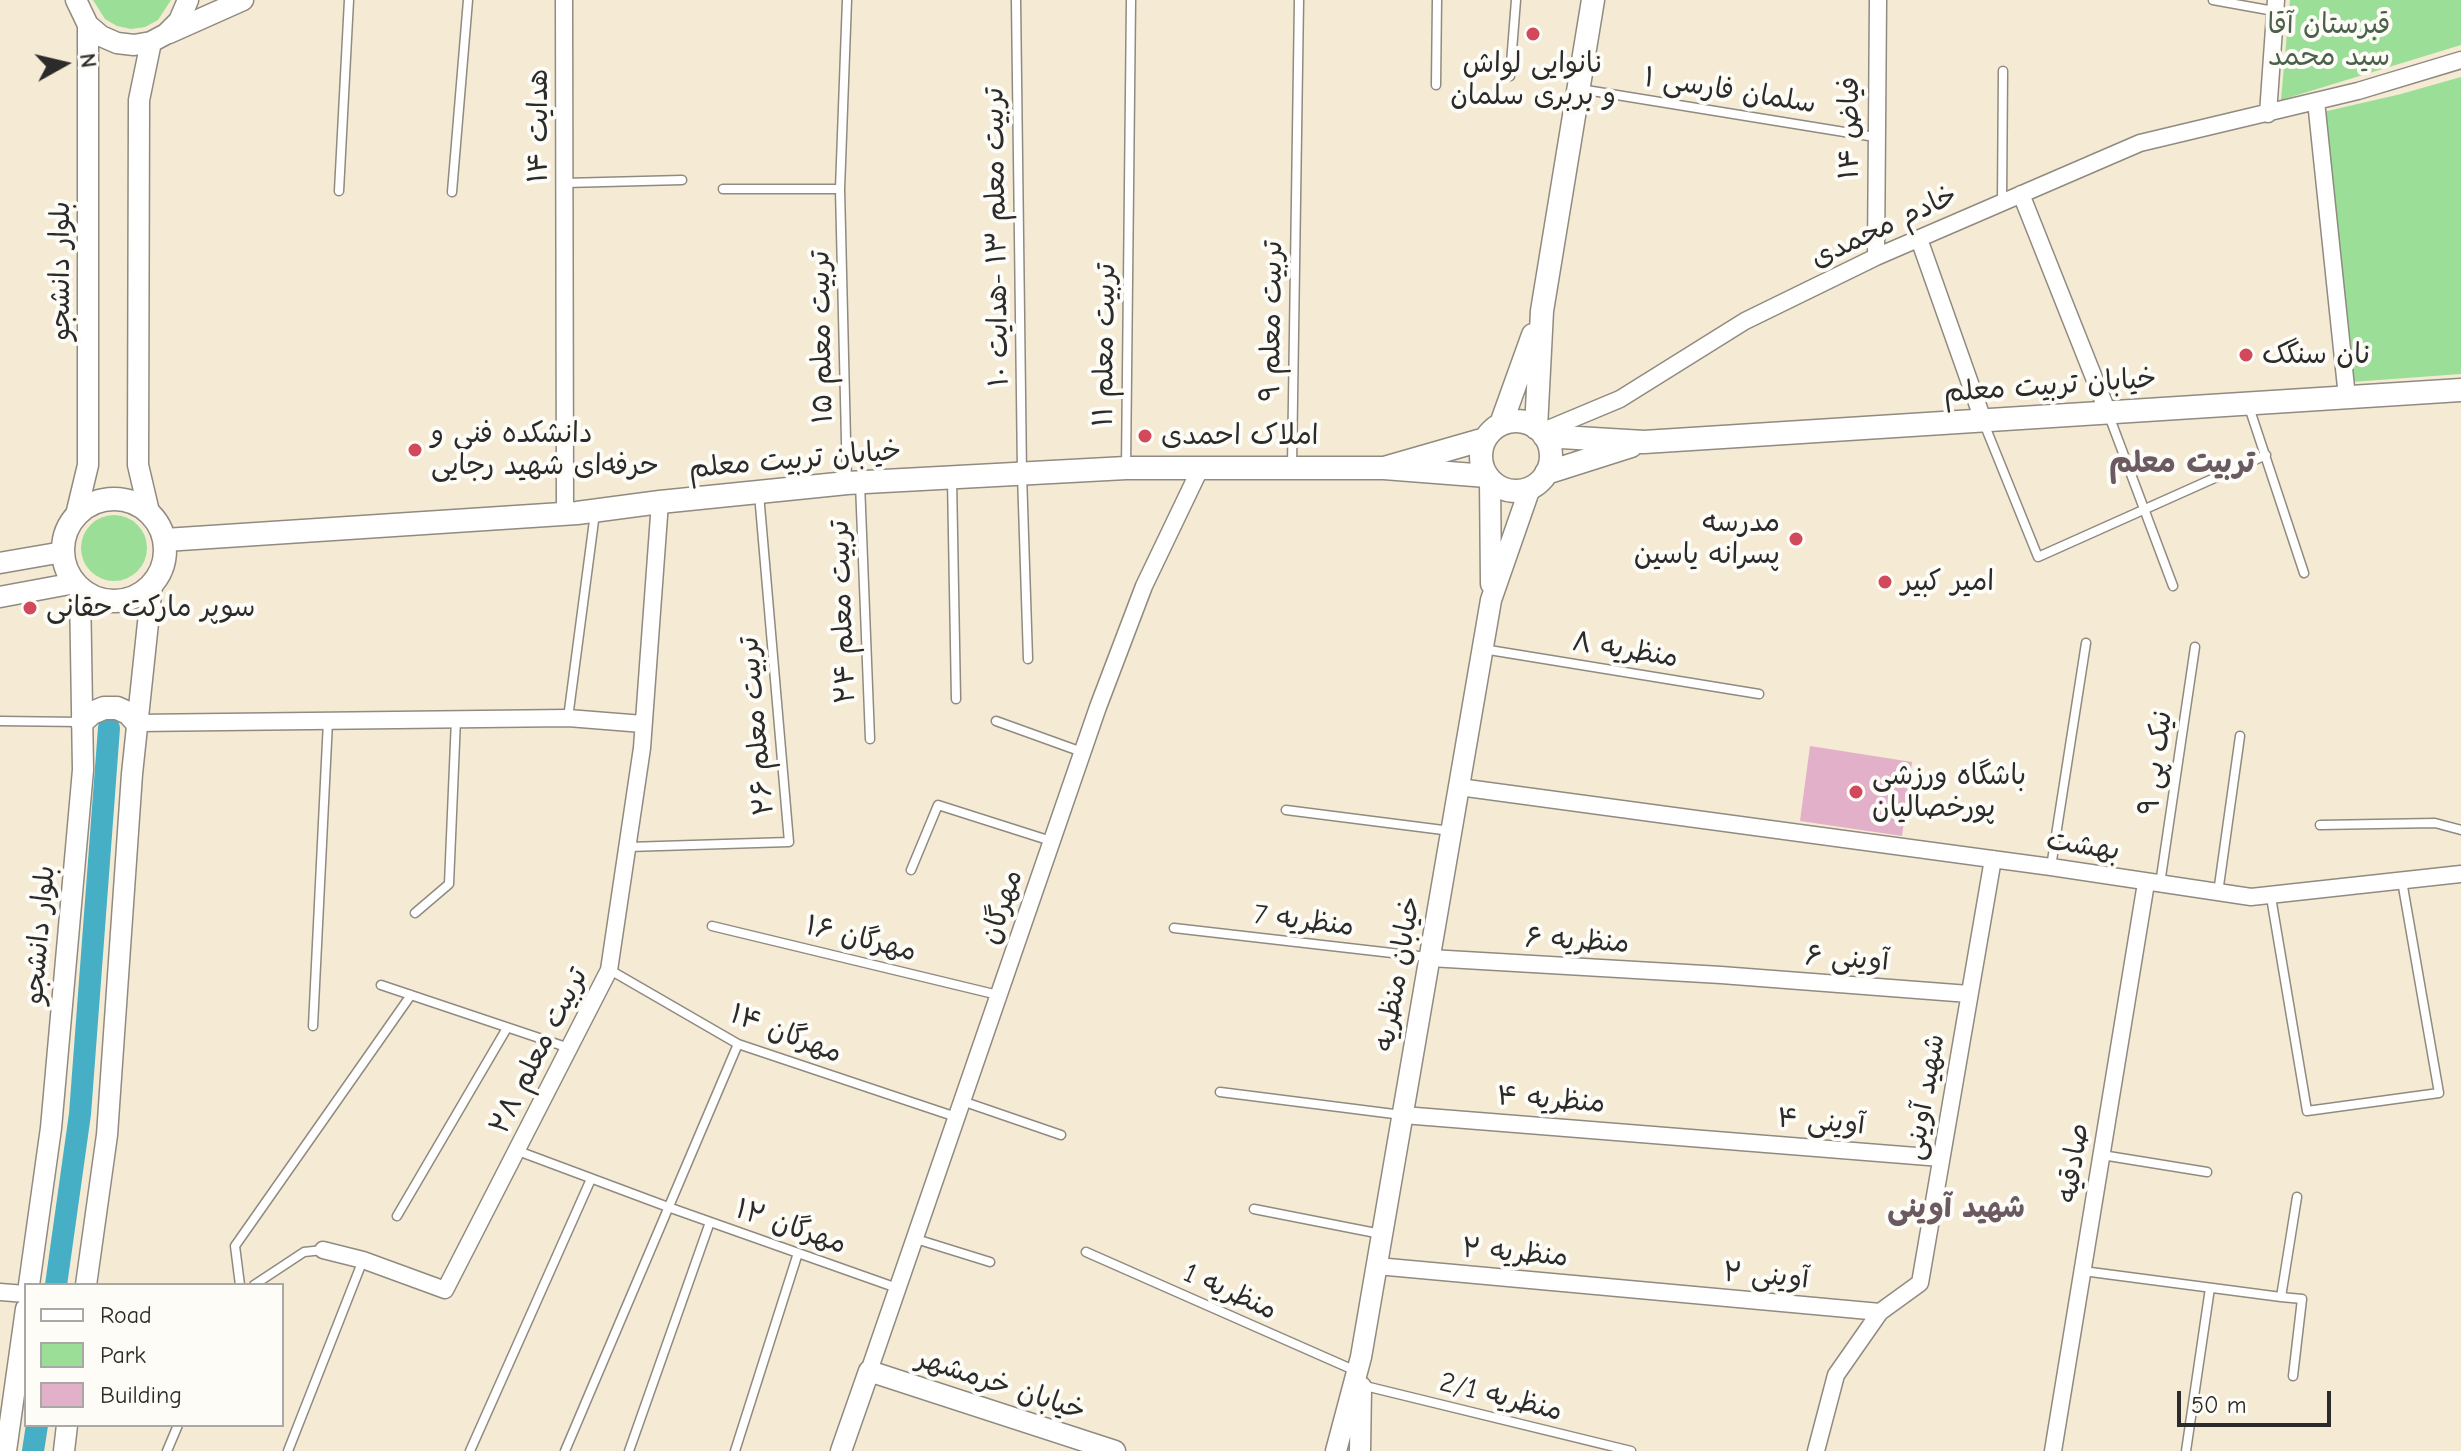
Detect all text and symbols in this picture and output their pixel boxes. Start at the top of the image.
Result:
park label: قبرستان آقا سید محمد [2268,8,2390,74]
north arrow [24,24,104,104]
marker: نانوایی لواش و بربری سلمان [1524,25,1542,43]
place label: نانوایی لواش و بربری سلمان [1450,47,1616,113]
text: N [74,52,102,70]
street label: سلمان فارسی ۱ [1642,61,1818,121]
street label: هدایت ۱۴ [522,69,556,183]
street label: فیاض ۱۴ [1833,77,1867,179]
street label: تربیت معلم ۱۳ -هدایت ۱۰ [978,87,1016,387]
street label: خادم محمدی [1806,179,1962,275]
street label: بلوار دانشجو [44,201,78,341]
street label: تربیت معلم ۹ [1254,240,1290,402]
street label: تربیت معلم ۱۵ [804,250,840,424]
street label: تربیت معلم ۱۱ [1087,263,1123,427]
place label: نان سنگک [2262,338,2370,372]
marker: نان سنگک [2237,346,2255,364]
street label: خیابان تربیت معلم [1943,362,2157,410]
place label: دانشکده فنی و حرفه‌ای شهید رجایی [431,417,659,483]
place label: املاک احمدی [1161,419,1319,453]
marker: املاک احمدی [1136,427,1154,445]
street label: خیابان تربیت معلم [687,434,903,486]
marker: دانشکده فنی و حرفه‌ای شهید رجایی [406,441,424,459]
district label: تربیت معلم [2109,446,2255,482]
place label: مدرسه پسرانه یاسین [1634,506,1780,572]
street label: تربیت معلم ۲۴ [823,520,863,704]
marker: مدرسه پسرانه یاسین [1787,530,1805,548]
place label: امیر کبیر [1901,565,1994,599]
marker: امیر کبیر [1876,573,1894,591]
place label: سوپر مارکت حقانی [46,591,255,625]
marker: سوپر مارکت حقانی [21,599,39,617]
street label: منظریه ۸ [1570,625,1680,675]
street label: تربیت معلم ۲۶ [732,635,782,817]
street label: نیک پی ۹ [2132,709,2180,817]
place label: باشگاه ورزشی پورخصالیان [1872,759,2026,825]
marker: باشگاه ورزشی پورخصالیان [1847,783,1865,801]
street label: بهشت [2044,824,2122,868]
street label: بلوار دانشجو [17,864,63,1006]
street label: مهرگان [974,865,1030,949]
street label: خیابان منظریه [1368,894,1428,1054]
street label: منظریه 7 [1252,898,1356,944]
street label: مهرگان ۱۶ [802,909,920,969]
street label: منظریه ۶ [1524,921,1630,961]
street label: آوینی ۶ [1804,939,1890,979]
street label: تربیت معلم ۲۸ [483,962,595,1140]
street label: مهرگان ۱۴ [725,997,847,1071]
street label: شهید آوینی [1897,1031,1953,1163]
street label: منظریه ۴ [1496,1079,1606,1121]
street label: آوینی ۴ [1776,1101,1866,1143]
street label: صادقیه [2051,1121,2097,1205]
district label: شهید آوینی [1887,1191,2025,1227]
street label: مهرگان ۱۲ [731,1192,851,1262]
street label: منظریه ۲ [1461,1232,1569,1274]
street label: آوینی ۲ [1722,1256,1810,1296]
street label: منظریه 1 [1178,1257,1282,1327]
legend [24,1283,284,1427]
text: Road [100,1301,152,1329]
text: Park [100,1341,146,1369]
street label: خیابان خرمشهر [912,1342,1090,1428]
street label: منظریه 2/1 [1436,1366,1566,1428]
scale bar [2181,1375,2335,1425]
text: Building [100,1381,182,1409]
text: 50 m [2191,1391,2247,1419]

